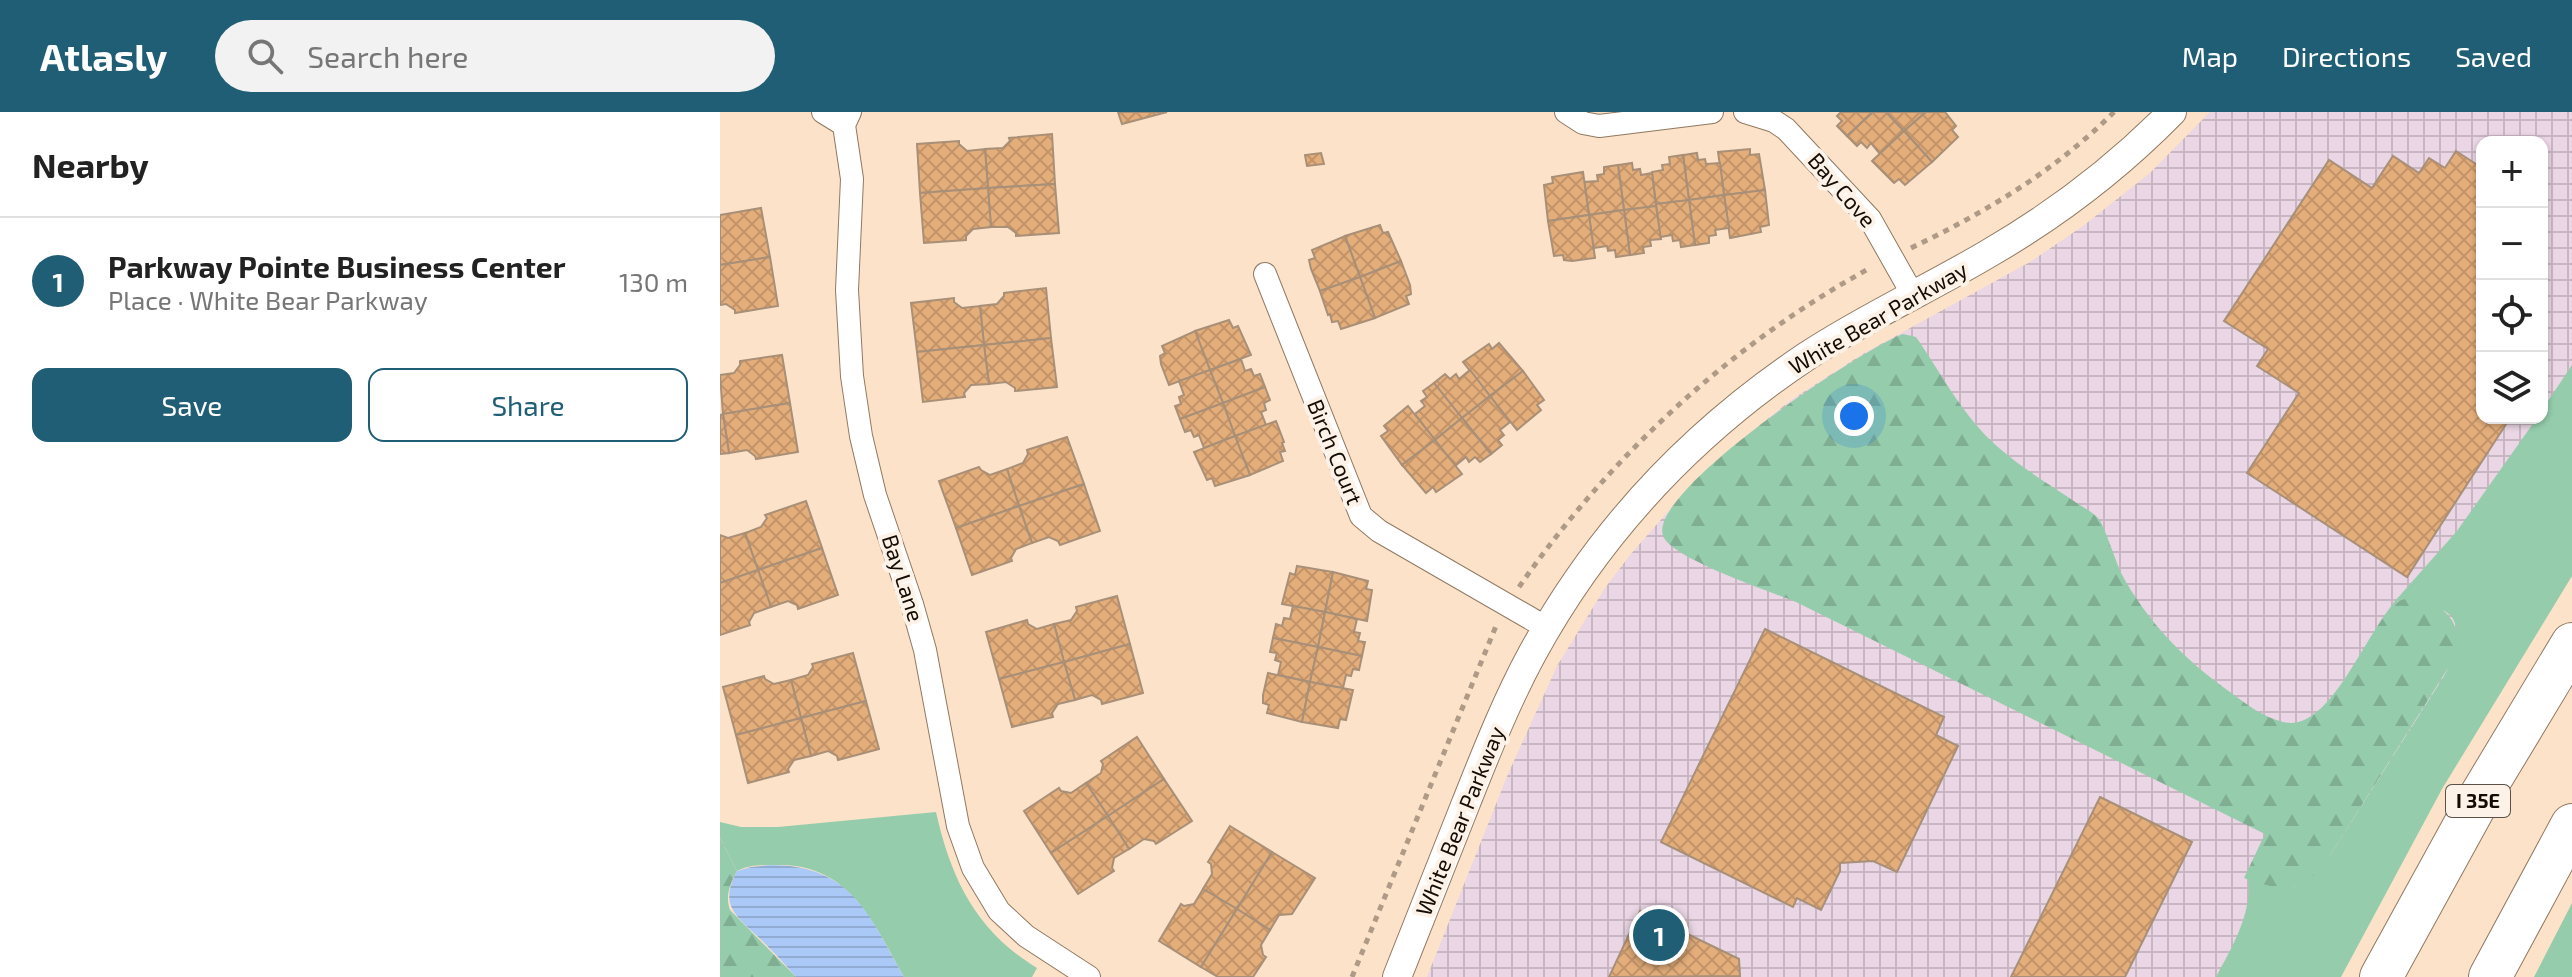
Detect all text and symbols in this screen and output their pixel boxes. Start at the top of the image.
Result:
search box [215,20,775,92]
text: Atlasly [40,33,167,79]
icon: search [243,34,287,78]
text: Search here [307,38,468,74]
text: Map [2182,39,2238,73]
text: Directions [2282,39,2411,73]
text: Saved [2455,39,2532,73]
map controls [2476,136,2548,424]
button: + [2476,136,2548,208]
text: Nearby [32,144,149,185]
street label: Bay Cove [1803,147,1882,232]
button: − [2476,208,2548,280]
text: Parkway Pointe Business Center [108,248,566,284]
street label: White Bear Parkway [1784,255,1972,379]
text: 1 [52,266,64,297]
text: 130 m [619,266,688,297]
button: locate [2476,280,2548,352]
text: Place · White Bear Parkway [108,284,428,315]
button: layers [2476,352,2548,424]
button: Save [32,368,352,442]
button: Share [368,368,688,442]
street label: Birch Court [1303,395,1369,508]
your location [1834,396,1874,436]
street label: Bay Lane [878,531,930,624]
street label: White Bear Parkway [1409,722,1509,919]
road number: I 35E [2446,785,2510,817]
pin: 1 [1633,905,1685,965]

